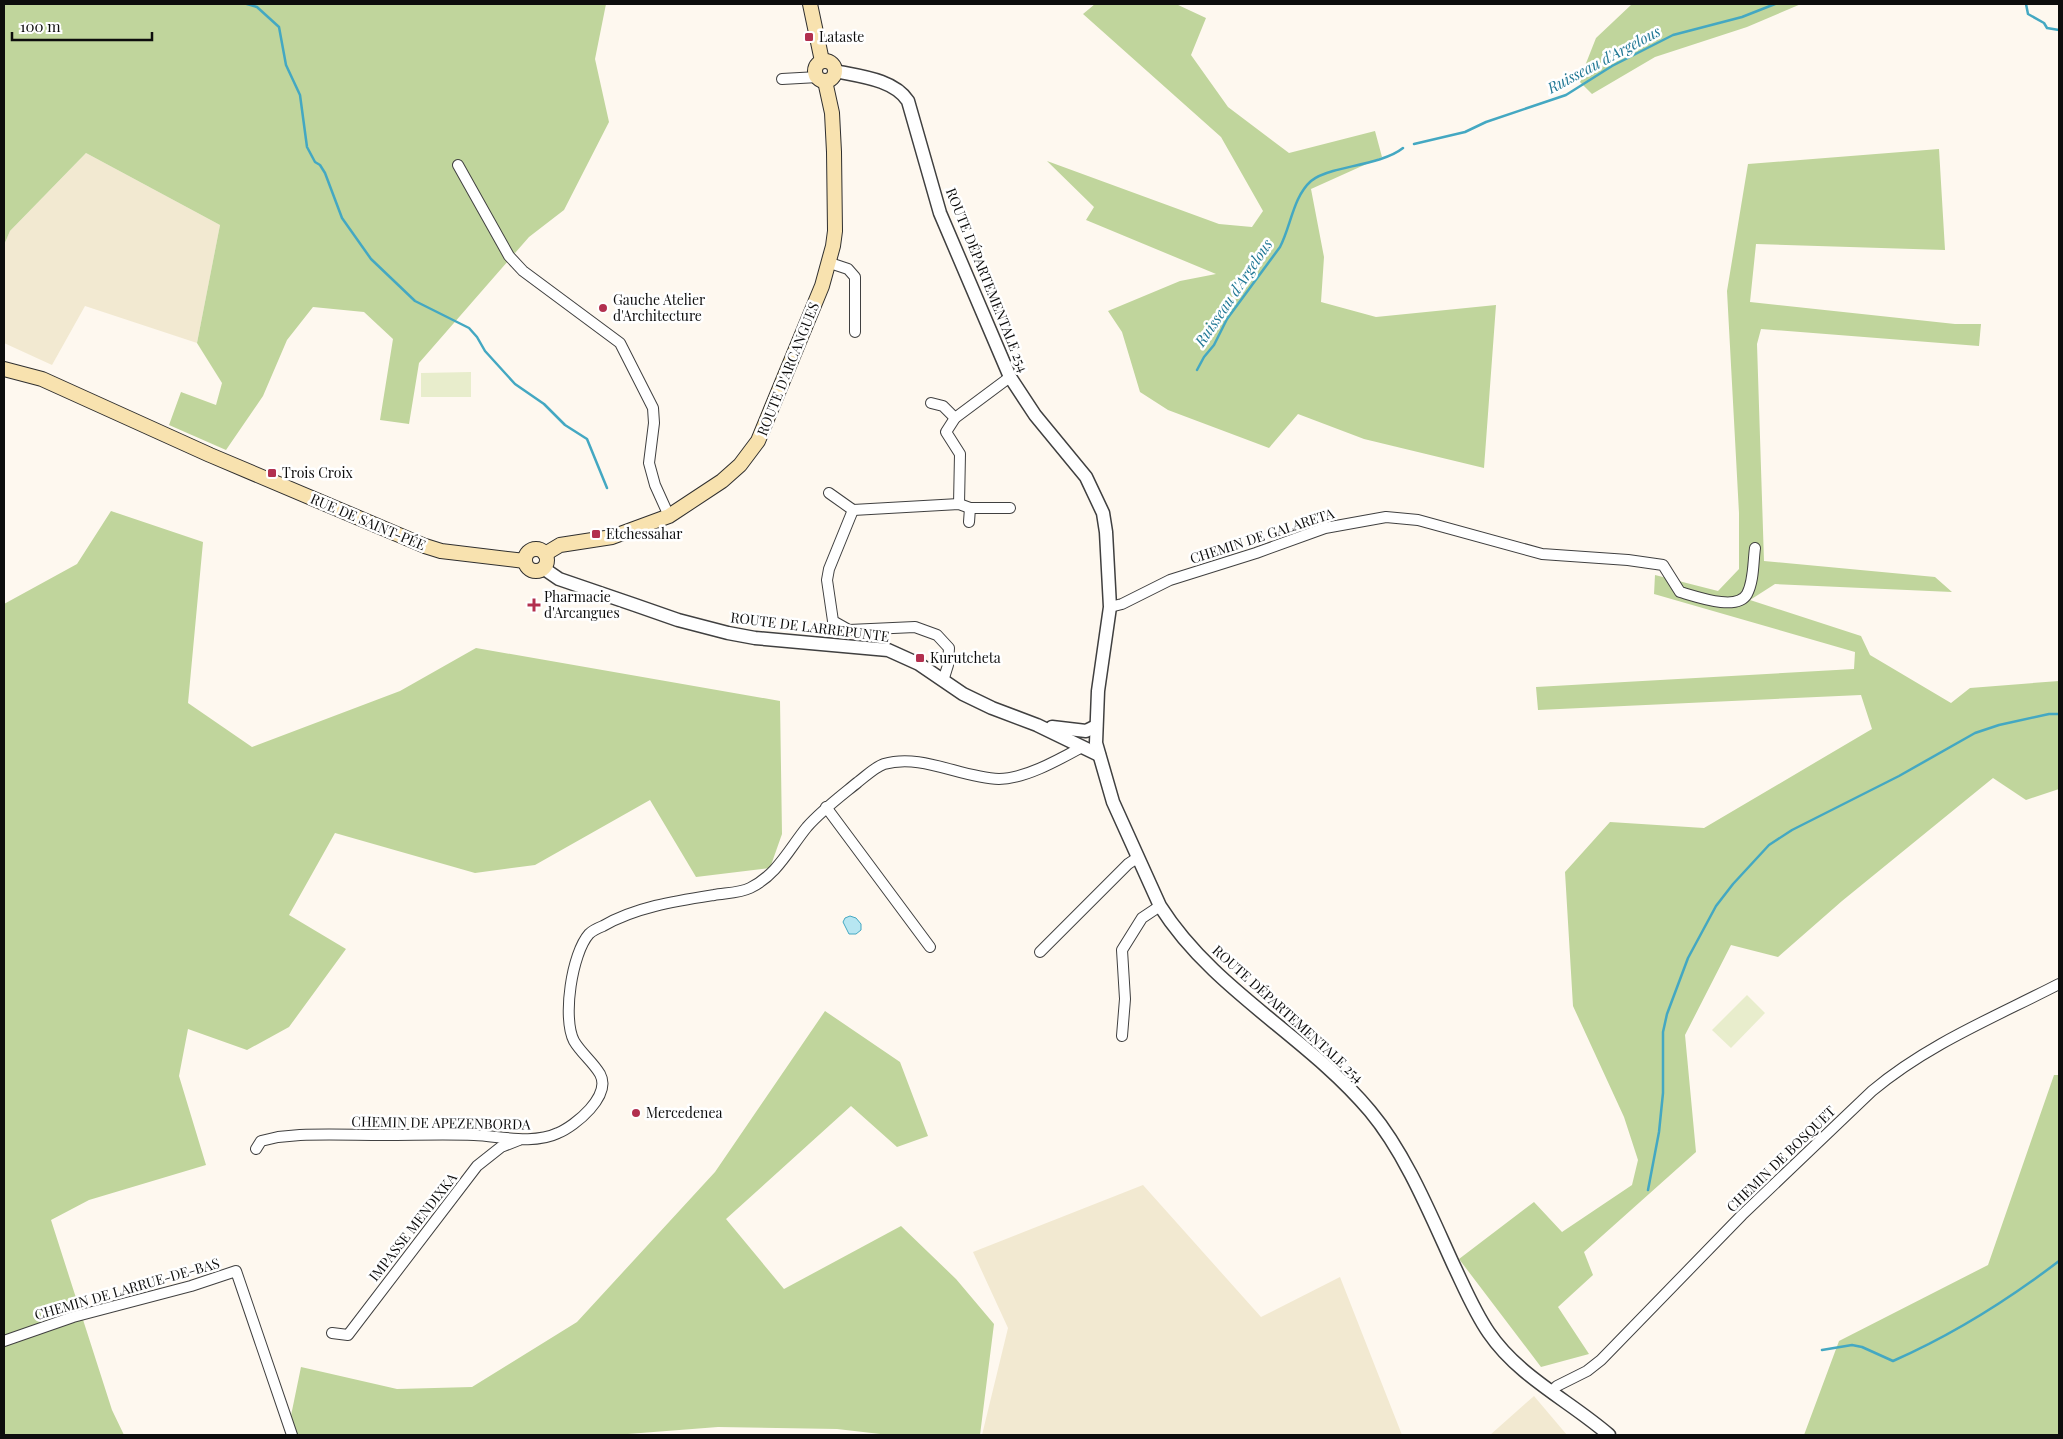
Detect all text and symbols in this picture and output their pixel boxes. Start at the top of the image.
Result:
scale bar [12,10,152,42]
text: 100 m [20,16,61,36]
water label: Ruisseau d'Argelous [1542,21,1664,98]
place label: Lataste [819,27,864,46]
marker: Lataste [803,31,815,43]
street label: ROUTE DÉPARTEMENTALE 254 [942,185,1033,375]
water label: Ruisseau d'Argelous [1189,235,1277,351]
place label: Gauche Atelier d'Architecture [613,290,706,325]
street label: ROUTE D'ARCANGUES [752,299,823,439]
marker: Gauche Atelier d'Architecture [597,302,609,314]
place label: Trois Croix [282,463,354,482]
marker: Trois Croix [266,467,278,479]
street label: RUE DE SAINT-PÉE [308,489,429,554]
street label: CHEMIN DE GALARETA [1187,503,1337,568]
place label: Etchessahar [606,524,683,543]
marker: Etchessahar [590,528,602,540]
place label: Pharmacie d'Arcangues [544,587,620,622]
marker: Pharmacie d'Arcangues [528,599,540,611]
street label: ROUTE DE LARREPUNTE [730,607,891,646]
place label: Kurutcheta [930,648,1001,667]
marker: Kurutcheta [914,652,926,664]
street label: ROUTE DÉPARTEMENTALE 254 [1209,941,1368,1087]
street label: CHEMIN DE BOSQUET [1722,1101,1840,1216]
place label: Mercedenea [646,1103,723,1122]
marker: Mercedenea [630,1107,642,1119]
street label: CHEMIN DE APEZENBORDA [351,1111,531,1134]
street label: IMPASSE MENDIXKA [364,1168,461,1285]
street label: CHEMIN DE LARRUE-DE-BAS [32,1253,222,1324]

